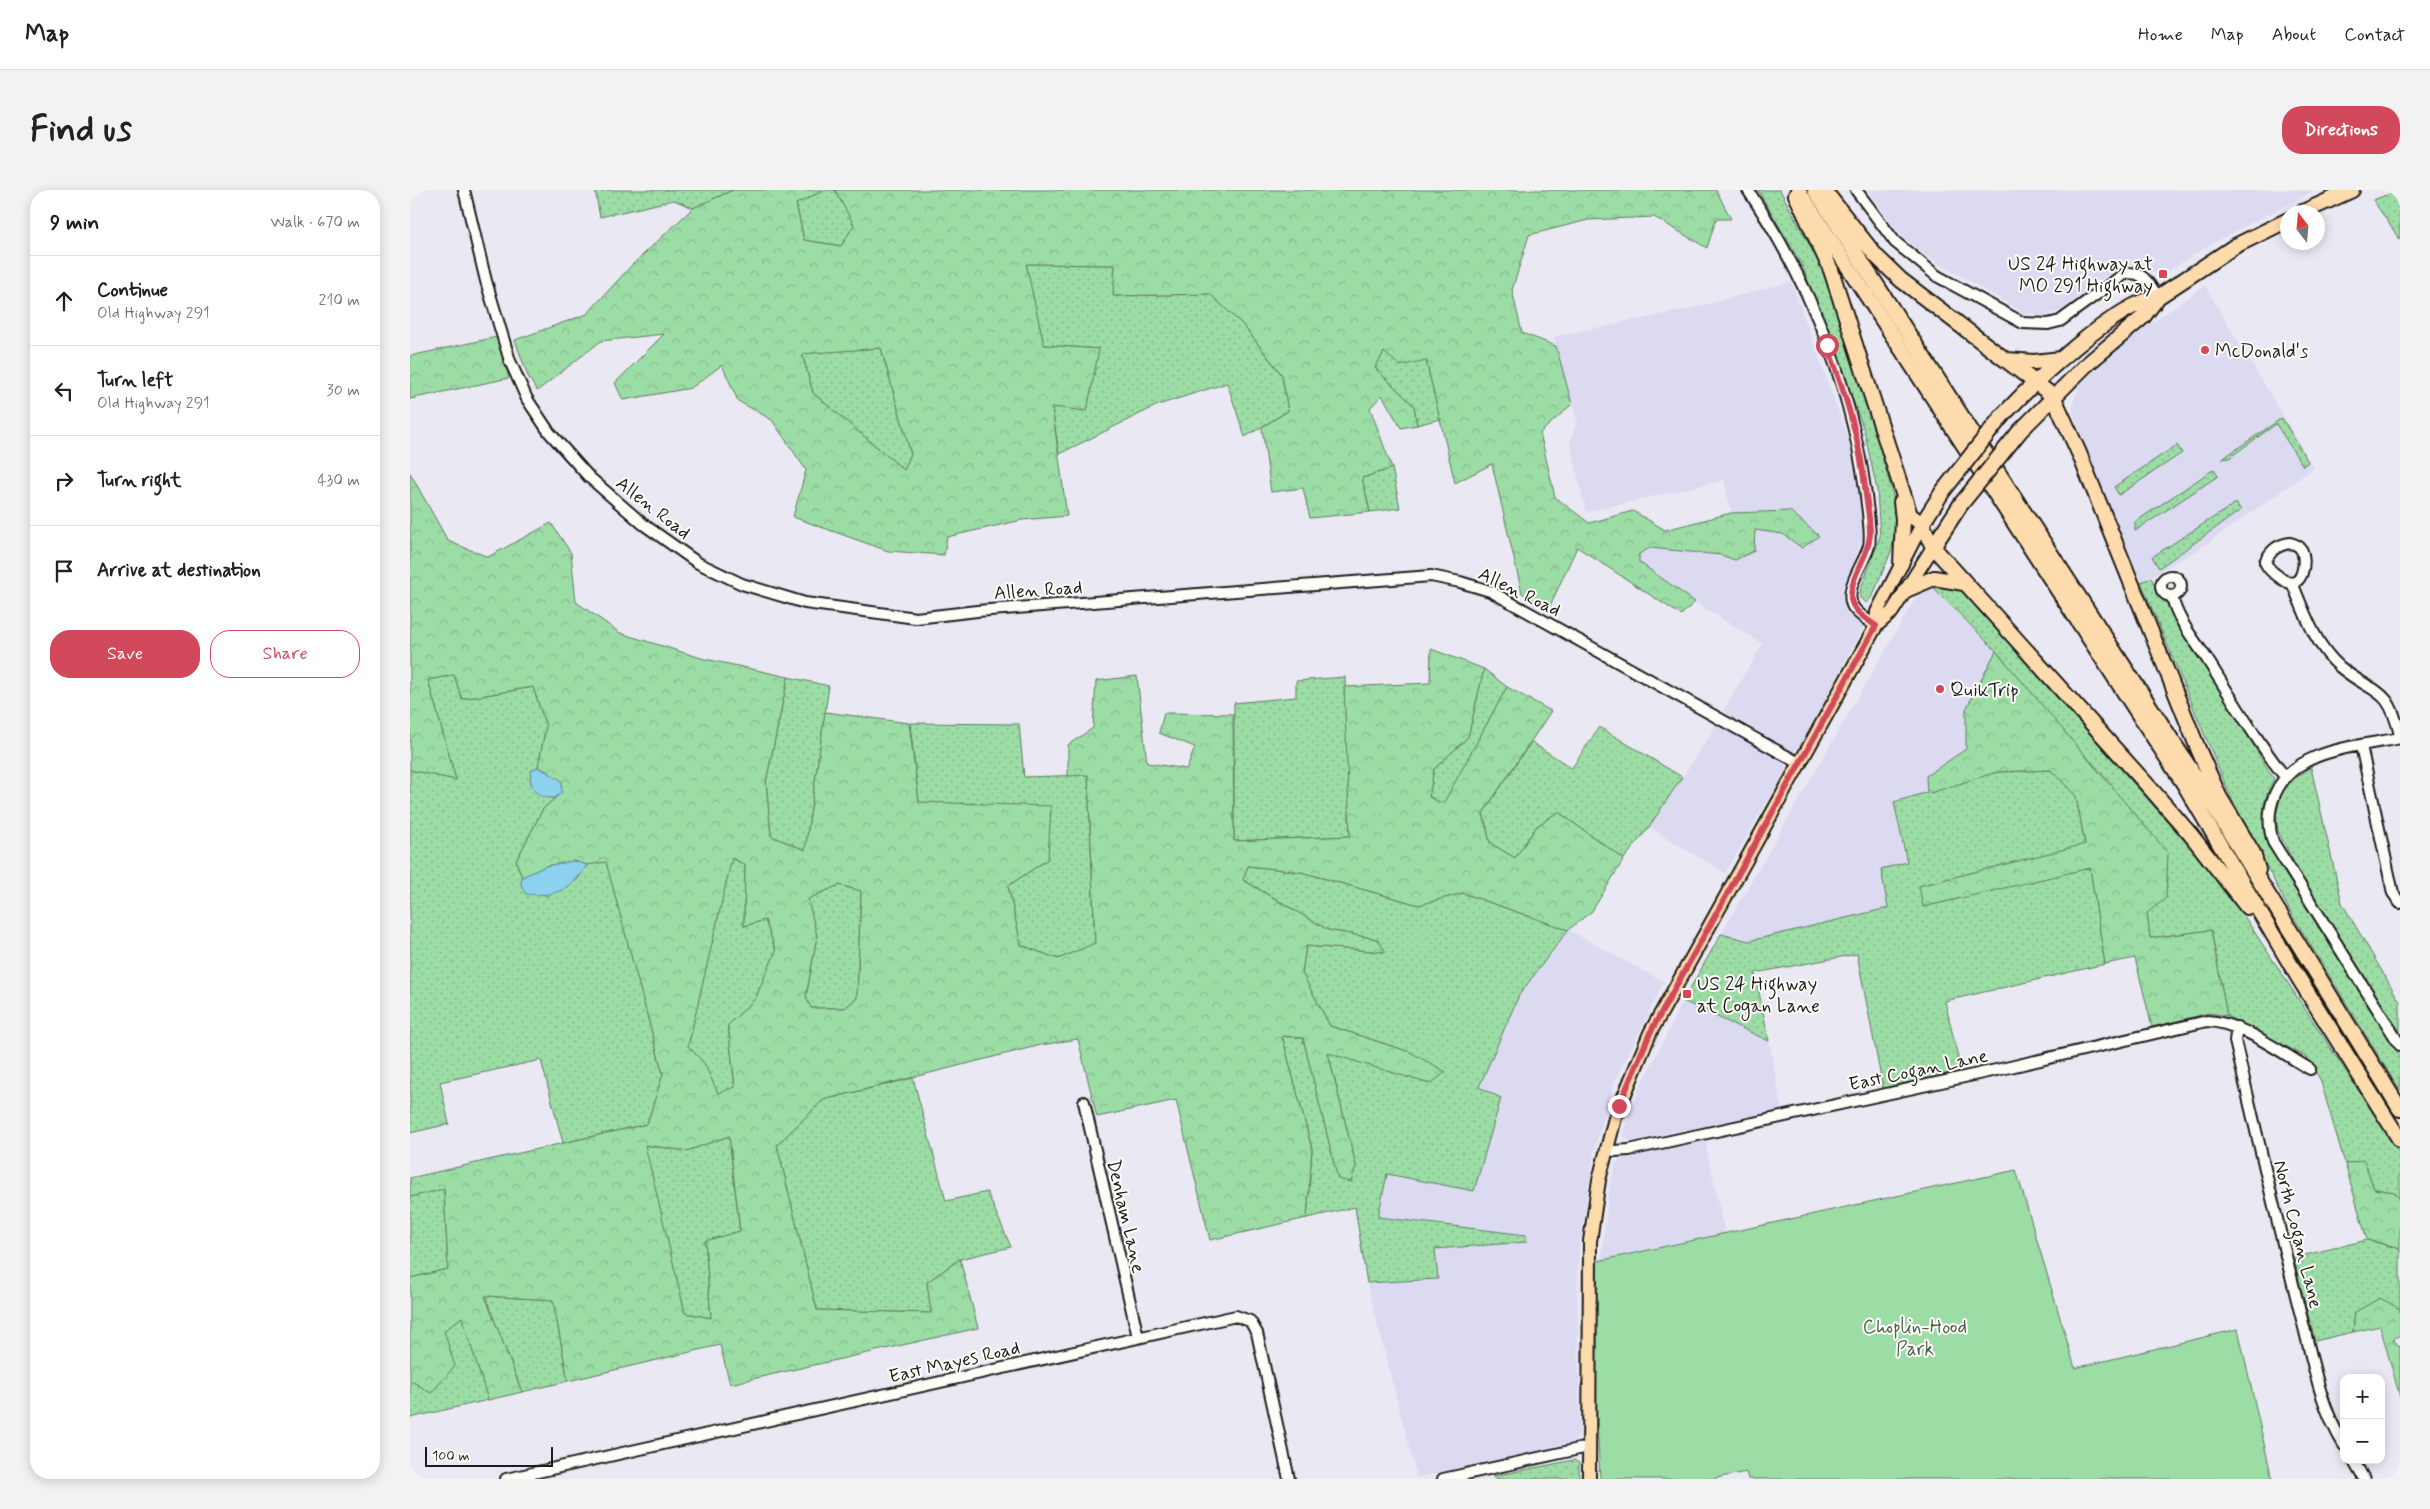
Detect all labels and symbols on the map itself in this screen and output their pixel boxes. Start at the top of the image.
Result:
north arrow [2280,205,2325,250]
place label: US 24 Highway at MO 291 Highway [2008,252,2153,302]
marker: US 24 Highway at MO 291 Highway [2157,268,2169,280]
route start [1816,334,1839,357]
place label: McDonald's [2215,339,2309,364]
marker: McDonald's [2199,344,2211,356]
street label: Allen Road [610,471,696,545]
street label: Allen Road [1474,562,1565,623]
street label: Allen Road [993,575,1083,606]
place label: QuikTrip [1950,678,2019,703]
marker: QuikTrip [1934,683,1946,695]
place label: US 24 Highway at Cogan Lane [1697,972,1820,1021]
marker: US 24 Highway at Cogan Lane [1681,988,1693,1000]
street label: East Cogan Lane [1847,1044,1991,1100]
route end [1608,1095,1631,1118]
street label: Denham Lane [1100,1157,1151,1276]
street label: North Cogan Lane [2264,1158,2328,1312]
park label: Choplin-Hood Park [1863,1315,1967,1362]
street label: East Mayes Road [886,1335,1022,1390]
scale bar [425,1444,552,1467]

